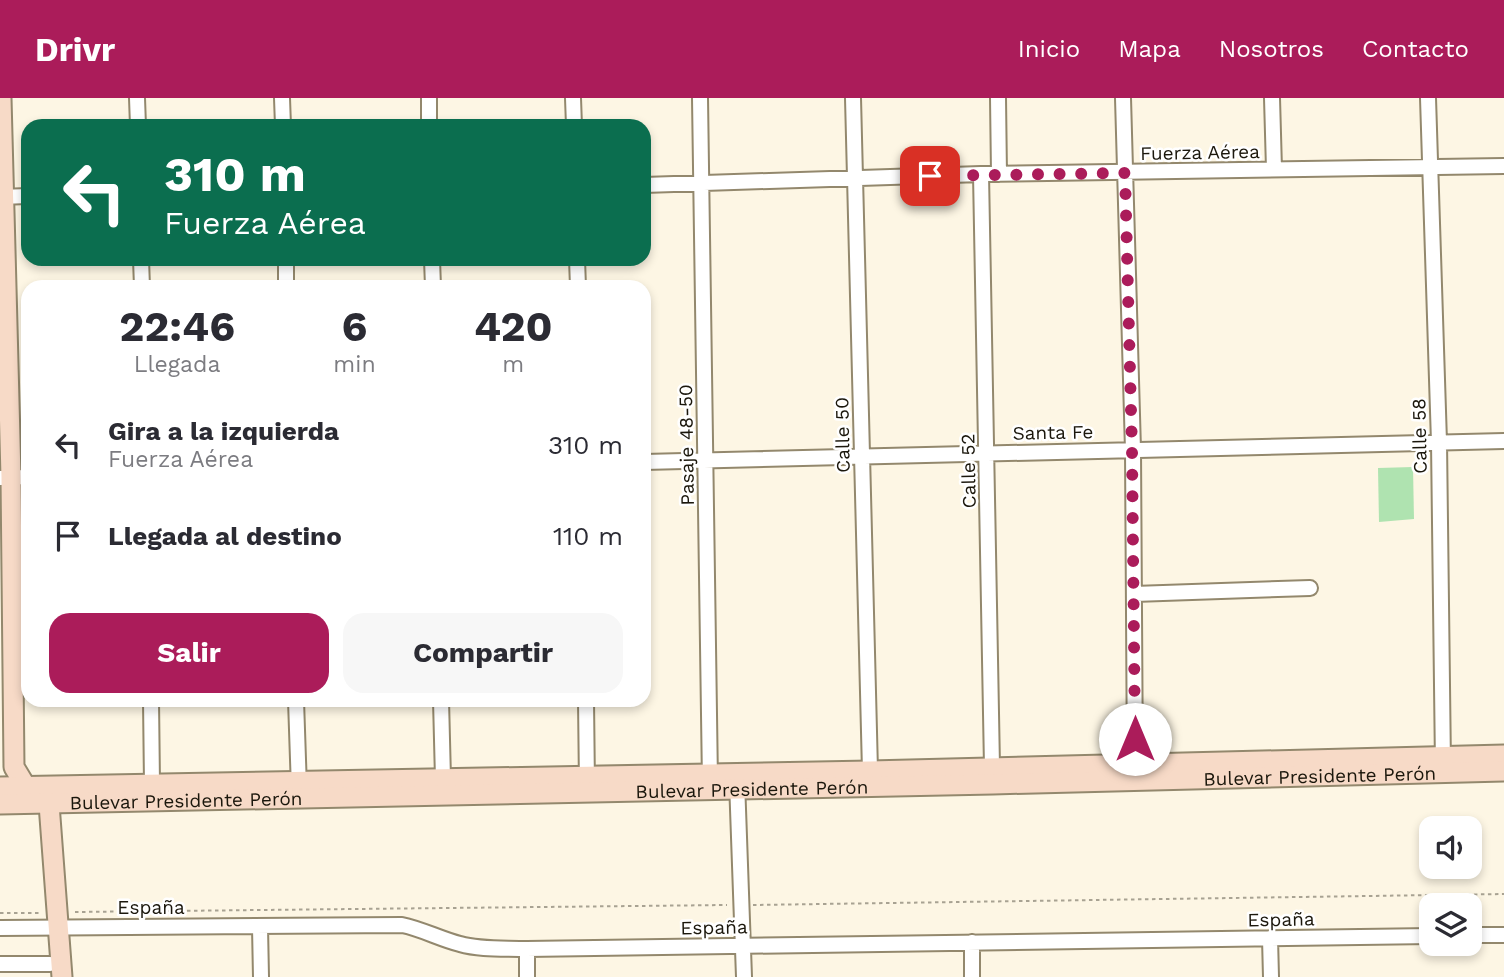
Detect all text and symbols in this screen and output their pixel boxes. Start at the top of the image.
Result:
text: Drivr [35,30,115,69]
text: Inicio [1018,35,1080,63]
text: Mapa [1118,35,1181,63]
text: Nosotros [1219,35,1324,63]
text: Contacto [1362,35,1469,63]
street label: Fuerza Aérea [1140,140,1260,165]
text: 310 m [164,145,306,203]
pin [900,146,960,206]
icon: left [49,147,140,238]
icon: arrive [911,157,949,195]
text: Fuerza Aérea [164,204,366,242]
text: 22:46 [119,302,235,351]
text: 6 [342,302,367,351]
text: 420 [474,302,553,351]
text: Llegada [134,351,221,378]
text: min [333,351,376,378]
text: m [502,351,524,378]
street label: Pasaje 48-50 [674,384,699,506]
street label: Calle 50 [830,397,855,473]
street label: Calle 58 [1407,398,1432,474]
text: Gira a la izquierda [108,416,339,446]
street label: Santa Fe [1012,420,1094,445]
icon: left [49,426,87,464]
text: 310 m [548,430,623,460]
street label: Calle 52 [956,433,981,509]
text: Fuerza Aérea [108,446,253,473]
icon: arrive [49,517,87,555]
text: Llegada al destino [108,521,342,551]
text: 110 m [553,521,623,551]
button: Salir [49,613,329,693]
button: Compartir [343,613,623,693]
position arrow [1098,702,1172,776]
street label: Bulevar Presidente Perón [1203,762,1436,791]
street label: Bulevar Presidente Perón [635,776,869,803]
street label: Bulevar Presidente Perón [69,787,303,815]
map controls [1419,816,1482,956]
button: sound [1419,816,1482,879]
button: layers [1419,893,1482,956]
street label: España [117,896,185,919]
street label: España [1247,907,1315,932]
street label: España [680,915,748,940]

